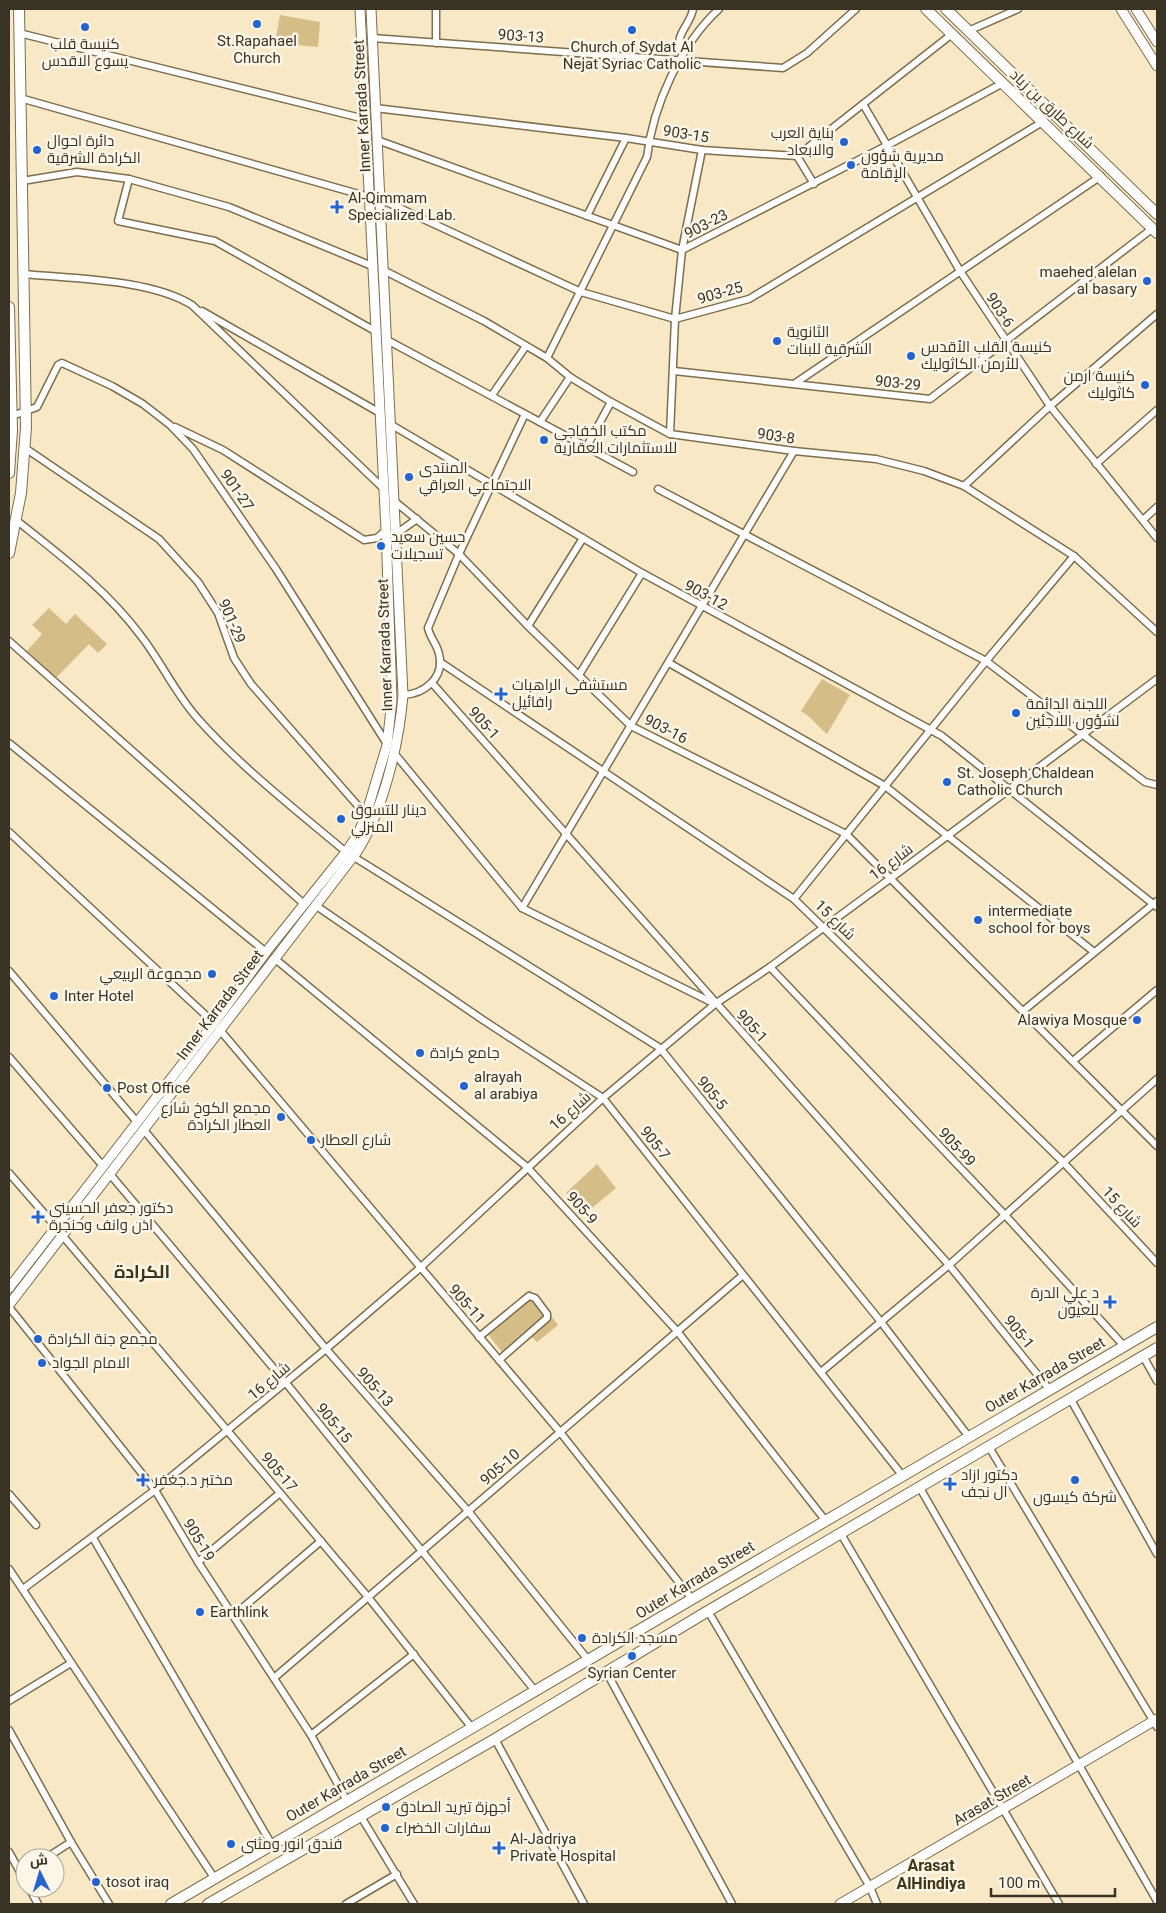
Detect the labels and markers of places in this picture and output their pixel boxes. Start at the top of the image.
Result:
marker: St.Rapahael Church [251,18,263,30]
marker: كنيسة قلب يسوع الاقدس [79,21,91,33]
marker: Church of Sydat Al Nejat Syriac Catholic [626,24,638,36]
place label: St.Rapahael Church [217,32,297,67]
place label: كنيسة قلب يسوع الاقدس [42,35,128,72]
place label: Church of Sydat Al Nejat Syriac Catholic [563,38,701,73]
place label: بناية العرب والابعاد [771,124,834,159]
place label: دائرة احوال الكرادة الشرقية [47,132,141,167]
marker: بناية العرب والابعاد [838,136,850,148]
marker: دائرة احوال الكرادة الشرقية [31,144,43,156]
place label: مديرية شؤون الإقامة [861,147,944,182]
marker: مديرية شؤون الإقامة [845,159,857,171]
place label: Al-Qimmam Specialized Lab. [348,189,456,224]
marker: Al-Qimmam Specialized Lab. [330,200,344,214]
place label: maehed alelan al basary [1039,263,1137,298]
marker: maehed alelan al basary [1141,275,1153,287]
place label: الثانوية الشرقية للبنات [787,323,872,358]
marker: الثانوية الشرقية للبنات [771,335,783,347]
place label: كنيسة القلب الأقدس للأرمن الكاثوليك [921,338,1052,374]
marker: كنيسة القلب الأقدس للأرمن الكاثوليك [905,350,917,362]
place label: كنيسة ارمن كاثوليك [1063,367,1135,402]
marker: كنيسة ارمن كاثوليك [1139,379,1151,391]
place label: مكتب الخفاجي للاستثمارات العقارية [554,422,677,457]
marker: مكتب الخفاجي للاستثمارات العقارية [538,434,550,446]
place label: المنتدى الاجتماعي العراقي [419,459,531,497]
marker: المنتدى الاجتماعي العراقي [403,471,415,483]
place label: حسين سعيد تسجيلات [391,528,465,563]
marker: حسين سعيد تسجيلات [375,540,387,552]
place label: مستشفى الراهبات رافائيل [512,676,628,712]
marker: مستشفى الراهبات رافائيل [494,687,508,701]
place label: اللجنة الدائمة لشؤون اللاجئين [1026,695,1119,731]
marker: اللجنة الدائمة لشؤون اللاجئين [1010,707,1022,719]
place label: St. Joseph Chaldean Catholic Church [957,764,1094,799]
marker: St. Joseph Chaldean Catholic Church [941,776,953,788]
place label: دينار للتسوق المنزلي [351,801,426,839]
marker: دينار للتسوق المنزلي [335,813,347,825]
place label: intermediate school for boys [988,902,1091,937]
marker: intermediate school for boys [972,914,984,926]
place label: مجموعة الربيعي [99,965,202,986]
marker: مجموعة الربيعي [206,968,218,980]
place label: Inter Hotel [64,987,134,1005]
marker: Inter Hotel [48,990,60,1002]
place label: Alawiya Mosque [1017,1011,1127,1029]
marker: Alawiya Mosque [1131,1014,1143,1026]
place label: جامع كرادة [430,1044,499,1064]
marker: جامع كرادة [414,1047,426,1059]
place label: alrayah al arabiya [474,1068,538,1103]
place label: Post Office [117,1079,190,1097]
marker: alrayah al arabiya [458,1080,470,1092]
marker: Post Office [101,1082,113,1094]
place label: مجمع الكوخ شارع العطار الكرادة [161,1099,271,1134]
marker: مجمع الكوخ شارع العطار الكرادة [275,1111,287,1123]
place label: شارع العطار [320,1131,391,1151]
marker: شارع العطار [305,1134,317,1146]
place label: دكتور جعفر الحسيني اذن وانف وحنجرة [49,1199,173,1235]
marker: دكتور جعفر الحسيني اذن وانف وحنجرة [31,1210,45,1224]
place label: د علي الدرة للعيون [1031,1284,1099,1320]
marker: د علي الدرة للعيون [1103,1295,1117,1309]
place label: مجمع جنة الكرادة [48,1330,158,1350]
marker: مجمع جنة الكرادة [32,1333,44,1345]
place label: الامام الجواد [52,1354,130,1373]
marker: الامام الجواد [36,1357,48,1369]
place label: دكتور ازاد ال نجف [961,1466,1018,1501]
place label: مختبر د.جغفر [153,1471,233,1489]
marker: مختبر د.جغفر [136,1473,150,1487]
marker: شركة كيسون [1069,1474,1081,1486]
marker: دكتور ازاد ال نجف [943,1477,957,1491]
place label: شركة كيسون [1033,1488,1117,1507]
place label: Earthlink [210,1603,269,1621]
marker: Earthlink [194,1606,206,1618]
place label: مسجد الكرادة [592,1629,678,1647]
marker: مسجد الكرادة [576,1632,588,1644]
marker: Syrian Center [626,1650,638,1662]
place label: Syrian Center [588,1664,676,1682]
place label: أجهزة تبريد الصادق [396,1797,511,1817]
marker: أجهزة تبريد الصادق [380,1801,392,1813]
place label: سفارات الخضراء [395,1819,491,1837]
marker: سفارات الخضراء [379,1822,391,1834]
place label: Al-Jadriya Private Hospital [510,1830,616,1865]
place label: فندق انور ومثنى [241,1835,342,1854]
marker: فندق انور ومثنى [225,1838,237,1850]
marker: Al-Jadriya Private Hospital [492,1841,506,1855]
place label: tosot iraq [106,1873,169,1891]
marker: tosot iraq [90,1876,102,1888]

